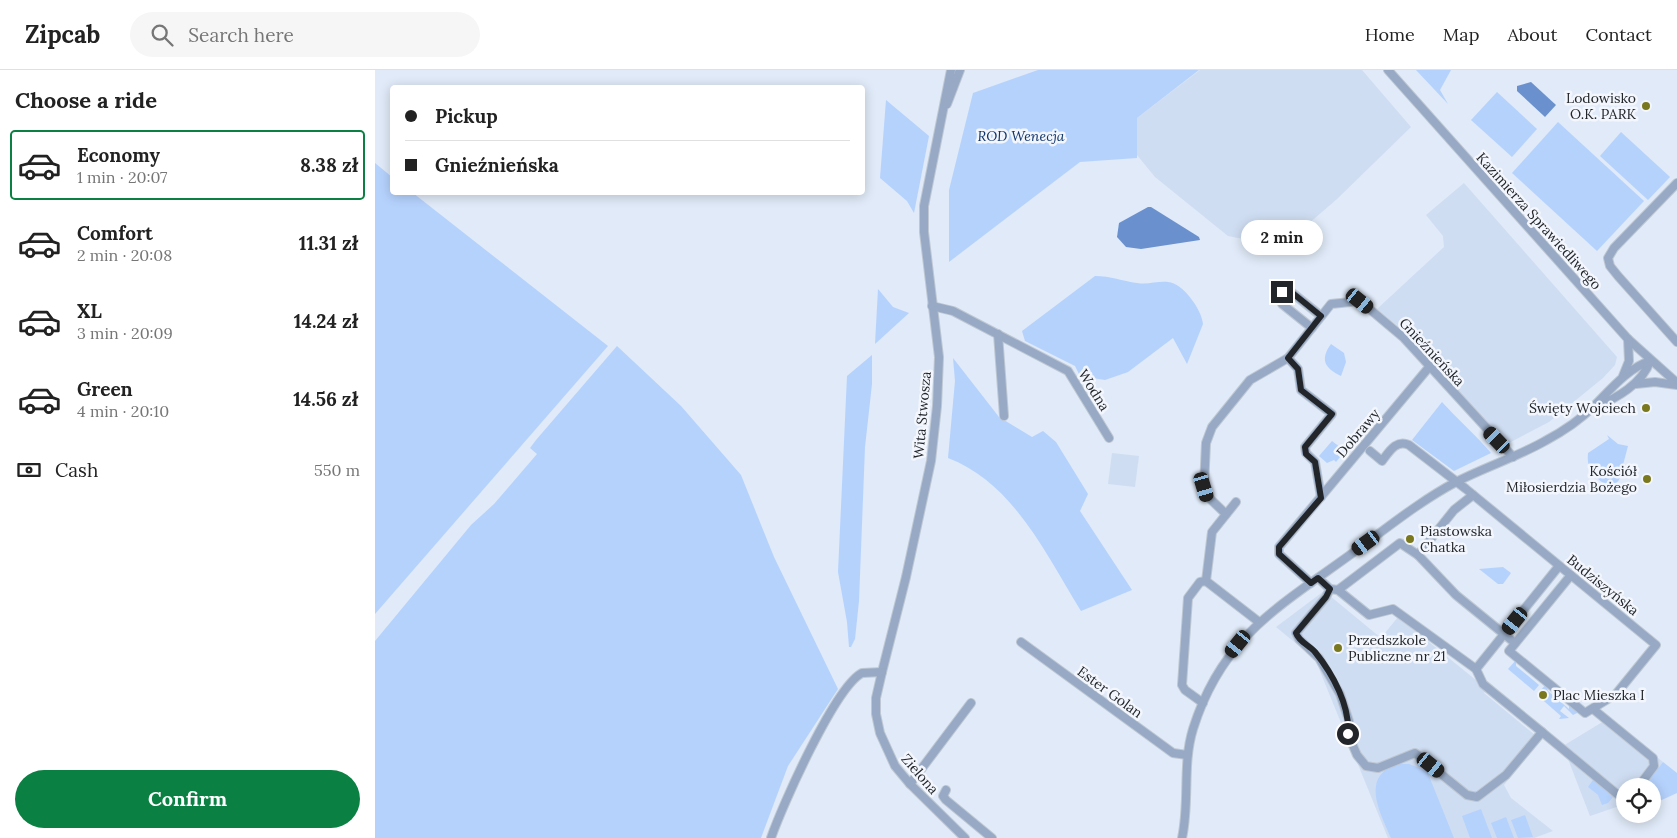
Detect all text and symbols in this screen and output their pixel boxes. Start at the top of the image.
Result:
search box [130,12,480,57]
text: Zipcab [25,19,100,50]
icon: search [148,21,176,49]
text: Search here [188,23,294,47]
text: Home [1365,23,1415,46]
text: Map [1443,23,1479,46]
text: About [1507,23,1557,46]
text: Contact [1585,23,1652,46]
text: Choose a ride [15,86,157,114]
place label: Lodowisko O.K. PARK [1566,89,1636,123]
marker: Lodowisko O.K. PARK [1640,100,1652,112]
text: Pickup [435,104,498,128]
park label: ROD Wenecja [978,127,1065,145]
icon: car [17,143,62,188]
text: Economy [77,143,160,167]
street label: Kazimierza Sprawiedliwego [1473,149,1605,293]
text: 8.38 zł [300,153,358,177]
text: Gnieźnieńska [435,153,559,177]
text: 1 min · 20:07 [77,167,167,187]
callout: 2 min [1241,220,1323,254]
icon: car [17,221,62,266]
text: Comfort [77,221,153,245]
text: 2 min [1261,227,1303,247]
text: 11.31 zł [299,231,358,255]
text: 2 min · 20:08 [77,245,172,265]
route end [1271,281,1293,303]
car [1343,286,1376,316]
icon: car [17,299,62,344]
text: XL [77,299,102,323]
text: 14.24 zł [294,309,358,333]
street label: Gnieźnieńska [1396,314,1468,390]
text: 3 min · 20:09 [77,323,173,343]
street label: Wodna [1074,366,1114,414]
street label: Wita Stwosza [909,370,935,460]
icon: car [17,377,62,422]
text: Green [77,377,133,401]
text: 14.56 zł [293,387,358,411]
place label: Święty Wojciech [1529,399,1636,417]
text: 4 min · 20:10 [77,401,169,421]
marker: Święty Wojciech [1640,402,1652,414]
street label: Dobrawy [1332,404,1384,461]
car [1481,424,1512,456]
icon: cash [15,456,43,484]
text: Cash [55,458,98,482]
text: 550 m [314,460,360,480]
place label: Kościół Miłosierdzia Bożego [1506,462,1638,496]
car [1192,470,1215,504]
marker: Kościół Miłosierdzia Bożego [1641,473,1653,485]
place label: Piastowska Chatka [1420,522,1492,556]
car [1349,528,1382,558]
marker: Piastowska Chatka [1404,533,1416,545]
street label: Budziszyńska [1563,551,1643,619]
car [1499,605,1530,637]
car [1222,628,1253,660]
place label: Przedszkole Publiczne nr 21 [1348,631,1446,665]
marker: Przedszkole Publiczne nr 21 [1332,642,1344,654]
street label: Ester Golan [1074,662,1147,722]
place label: Plac Mieszka I [1553,686,1645,704]
marker: Plac Mieszka I [1537,689,1549,701]
route start [1337,723,1359,745]
street label: Zielona [898,750,942,798]
car [1414,750,1447,780]
button: Confirm [15,770,360,828]
map controls [1616,778,1661,823]
button: locate [1616,778,1661,823]

